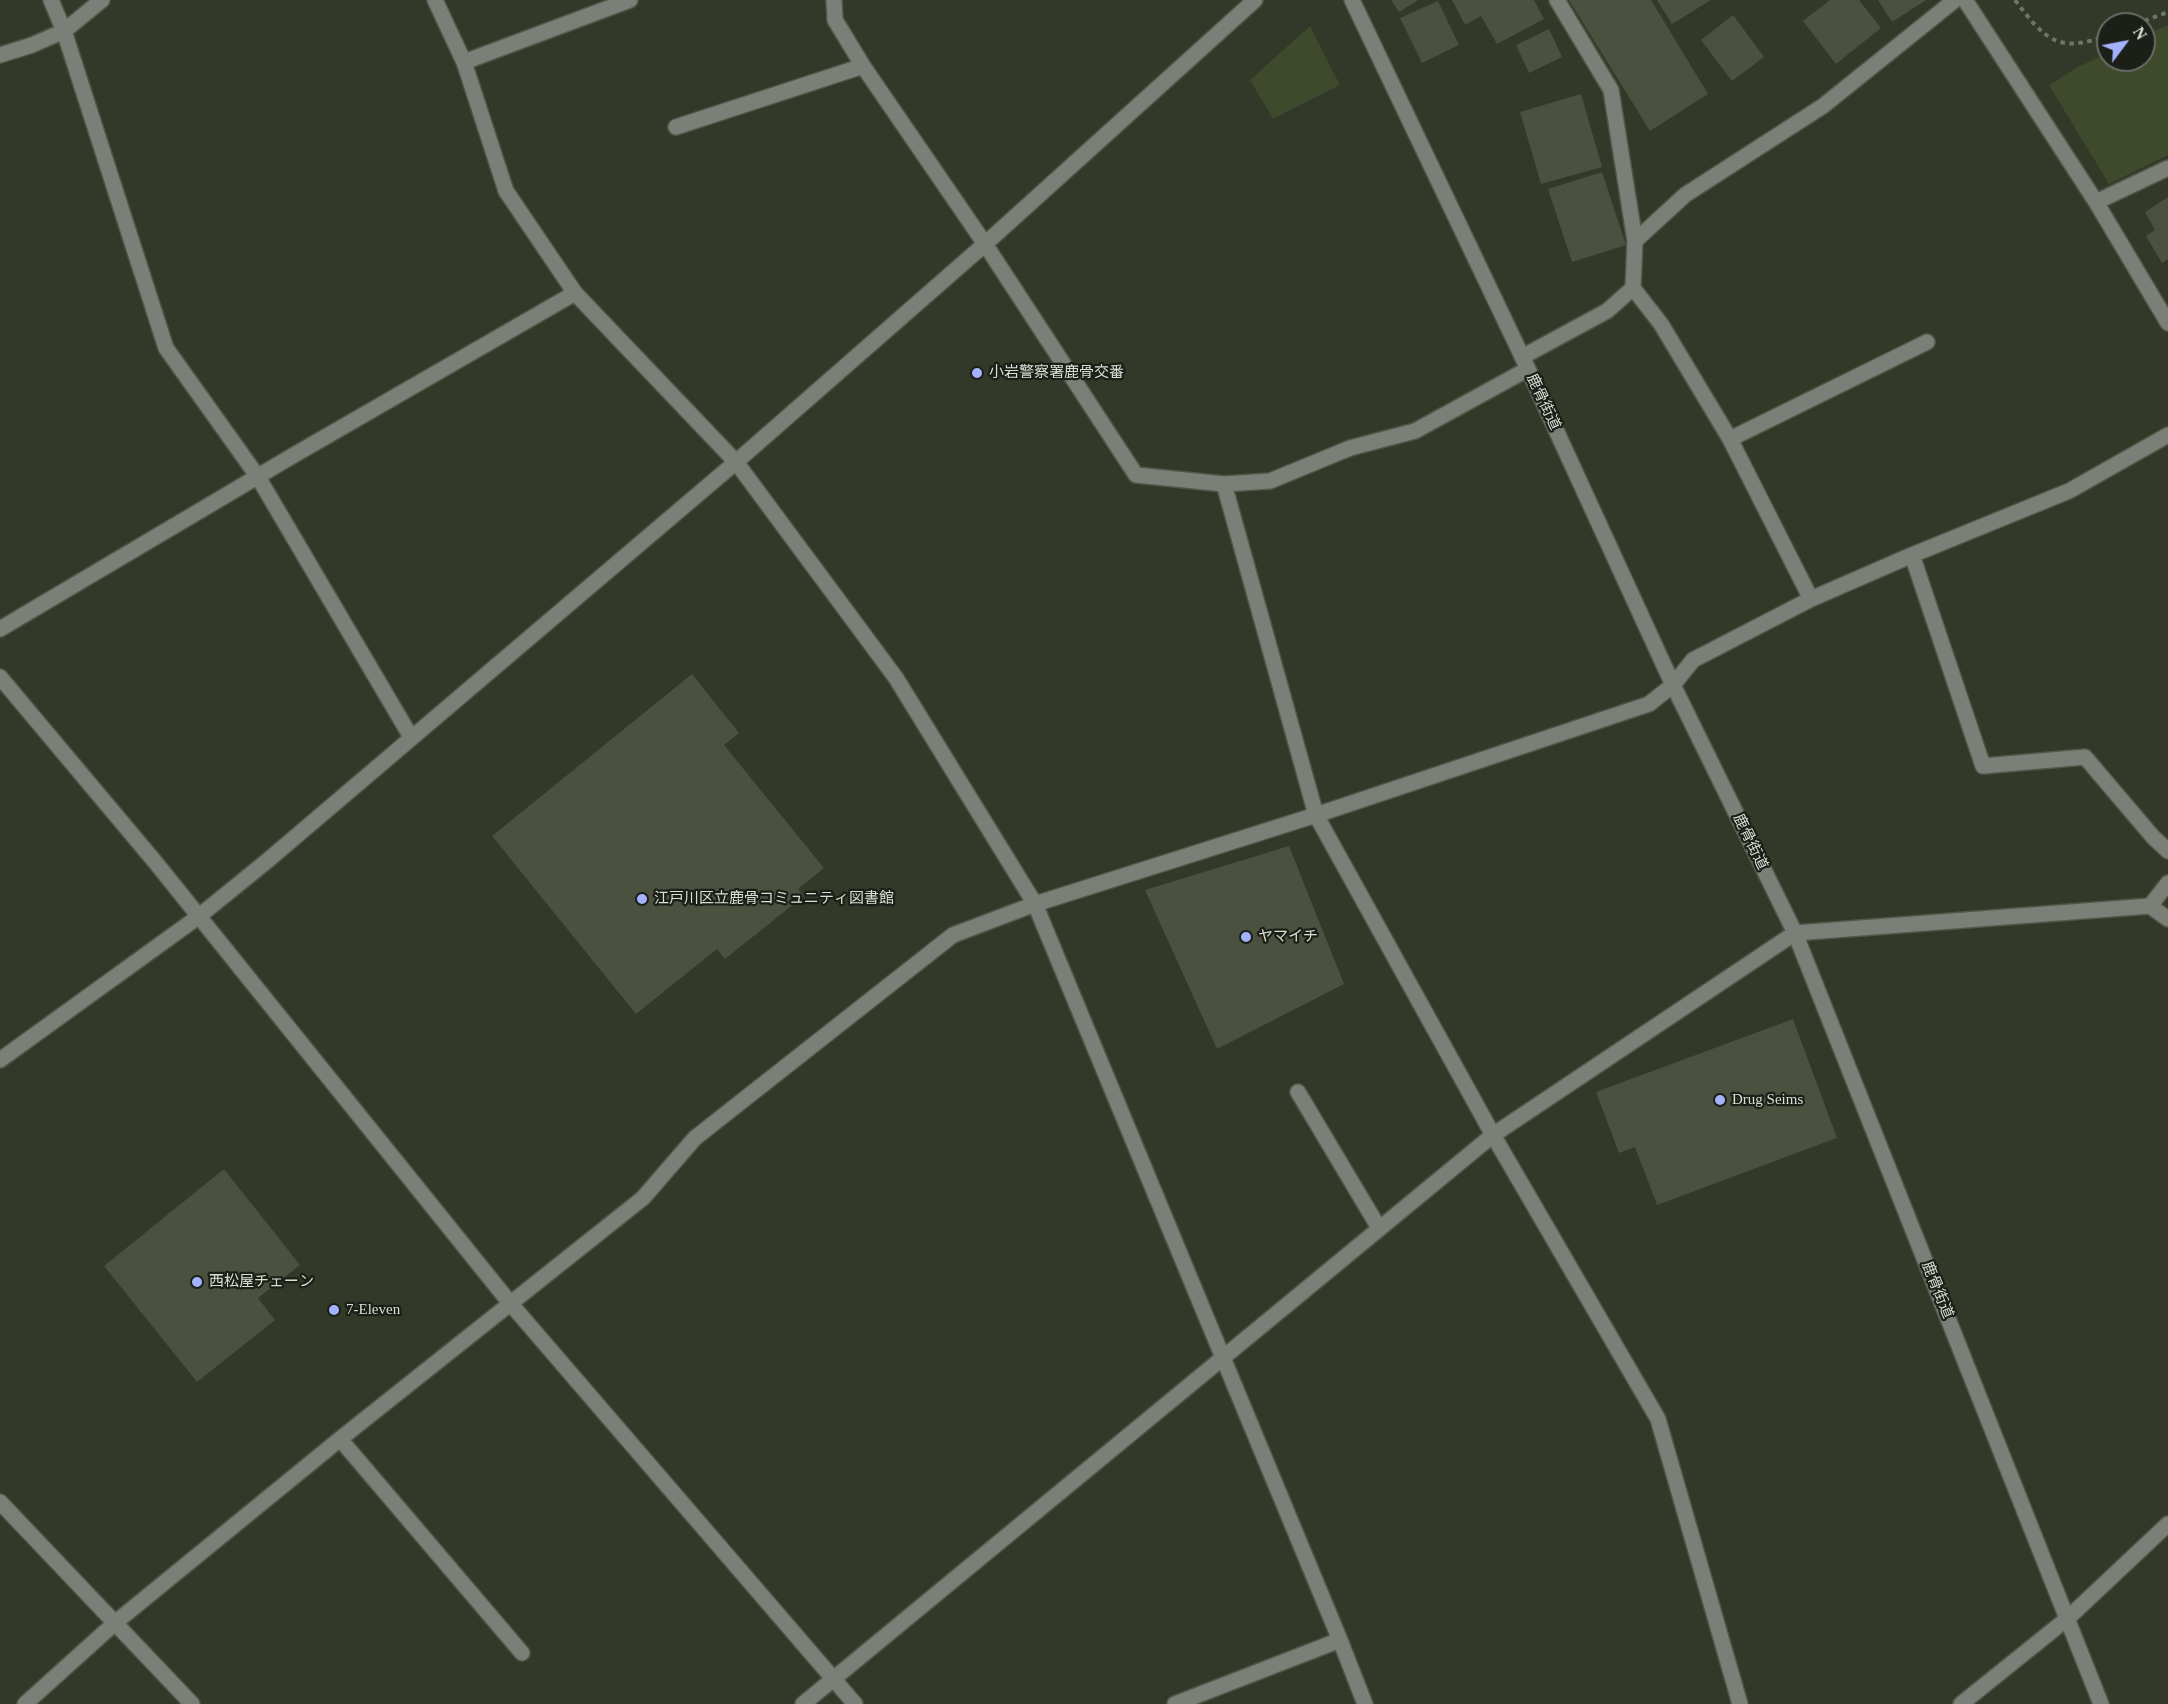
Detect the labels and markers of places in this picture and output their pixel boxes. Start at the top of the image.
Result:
place label: 小岩警察署鹿骨交番 [989,364,1124,382]
marker: 小岩警察署鹿骨交番 [970,366,984,380]
place label: 江戸川区立鹿骨コミュニティ図書館 [654,890,894,908]
marker: 江戸川区立鹿骨コミュニティ図書館 [635,892,649,906]
place label: ヤマイチ [1258,928,1318,946]
marker: ヤマイチ [1239,930,1253,944]
place label: Drug Seims [1732,1091,1803,1109]
marker: Drug Seims [1713,1093,1727,1107]
place label: 西松屋チェーン [209,1273,314,1291]
marker: 西松屋チェーン [190,1275,204,1289]
place label: 7-Eleven [346,1301,400,1319]
marker: 7-Eleven [327,1303,341,1317]

